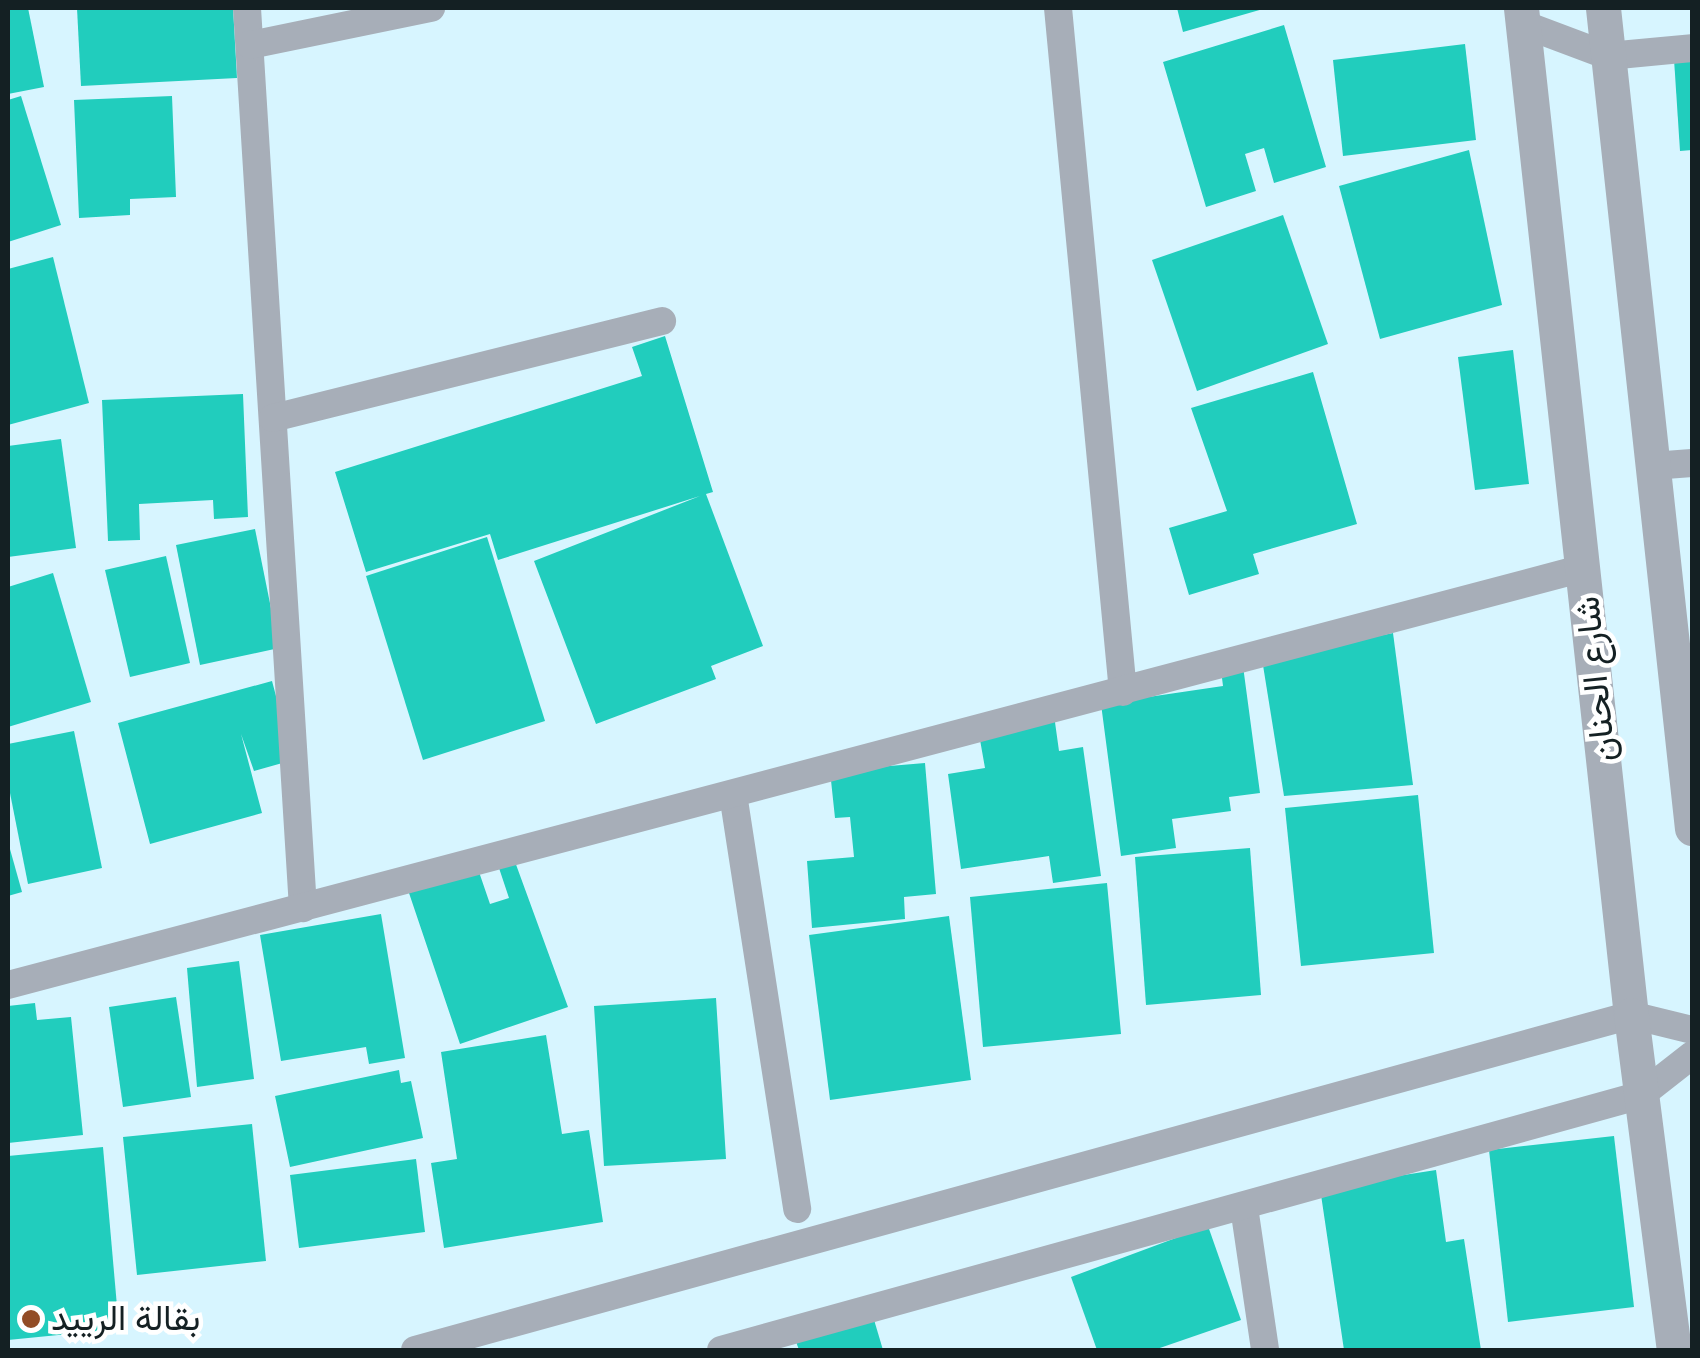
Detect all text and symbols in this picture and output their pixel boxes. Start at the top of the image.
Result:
street label: شارع الحنان [1566,594,1626,764]
place label: بقالة الرييد [51,1298,200,1340]
marker: بقالة الرييد [20,1308,42,1330]

